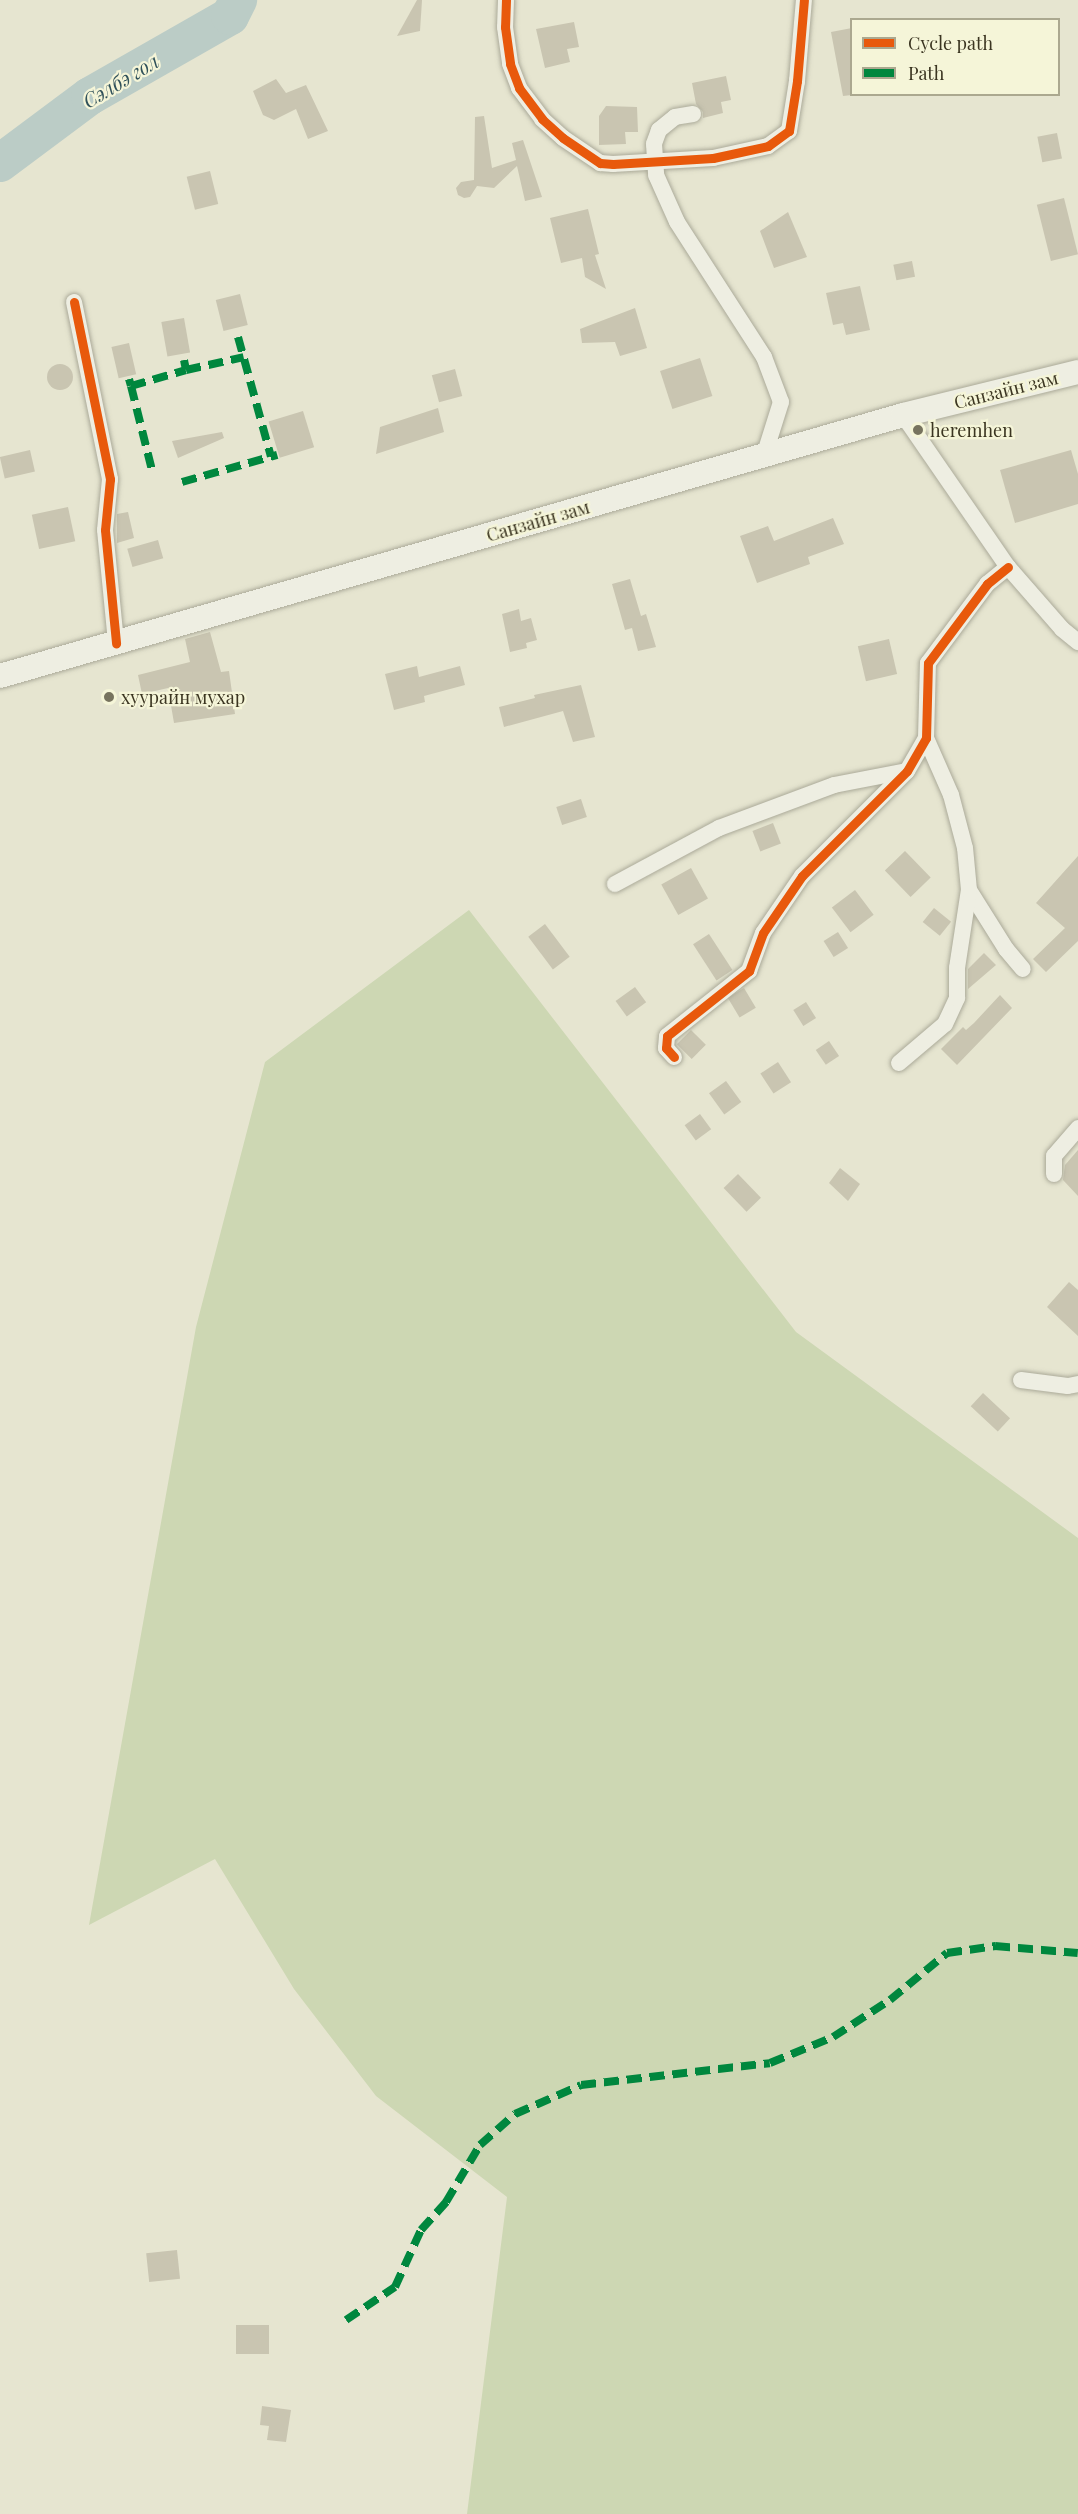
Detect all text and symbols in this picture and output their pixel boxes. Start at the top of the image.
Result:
legend [850,18,1060,96]
text: Cycle path [908,31,993,55]
water label: Сэлбэ гол [78,48,162,112]
text: Path [908,61,944,85]
street label: Санзайн зам [952,367,1060,413]
place label: heremhen [930,419,1013,441]
marker: heremhen [911,423,925,437]
street label: Санзайн зам [484,496,592,546]
place label: хуурайн мухар [121,686,245,708]
marker: хуурайн мухар [102,690,116,704]

